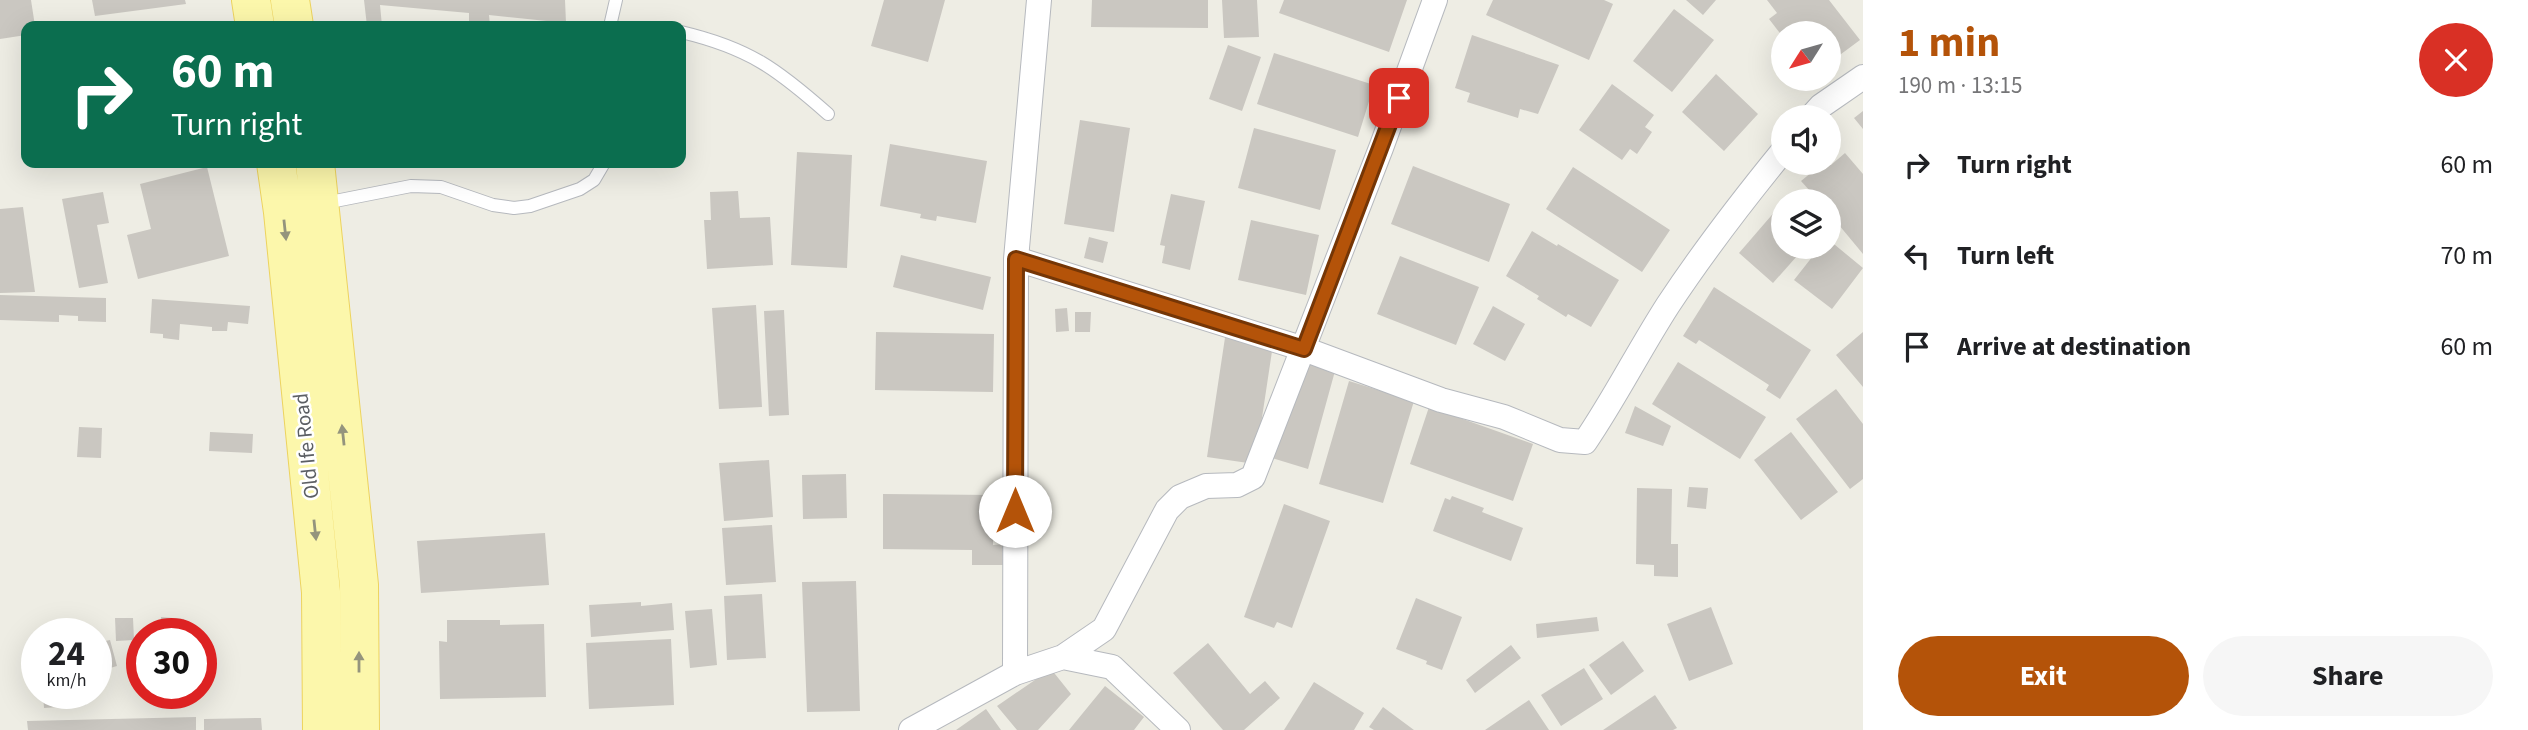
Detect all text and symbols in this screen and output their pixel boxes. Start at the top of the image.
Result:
text: 1 min [1898,13,2000,73]
north arrow [1771,21,1841,91]
map controls [1771,21,1841,259]
button: close [2419,23,2493,97]
text: 60 m [171,37,275,107]
icon: right [56,49,147,140]
pin [1369,68,1429,128]
text: 190 m · 13:15 [1898,69,2022,102]
icon: arrive [1380,79,1418,117]
text: Turn right [171,102,302,148]
button: sound [1771,105,1841,175]
icon: right [1898,146,1936,184]
text: Turn right [1957,146,2072,183]
text: 60 m [2440,146,2493,183]
button: layers [1771,189,1841,259]
one-way arrow [280,220,291,242]
icon: left [1898,237,1936,275]
text: Turn left [1957,237,2054,274]
text: 70 m [2440,237,2493,274]
icon: arrive [1898,328,1936,366]
text: Arrive at destination [1957,328,2191,365]
text: 60 m [2440,328,2493,365]
street label: Old Ife Road [286,392,326,500]
one-way arrow [338,424,349,446]
position arrow [978,474,1052,548]
one-way arrow [309,519,320,541]
speed limit sign: 30 [126,618,217,709]
text: 24 [48,629,85,679]
button: Exit [1898,636,2189,716]
button: Share [2203,636,2493,716]
one-way arrow [353,651,365,673]
text: km/h [47,668,86,693]

